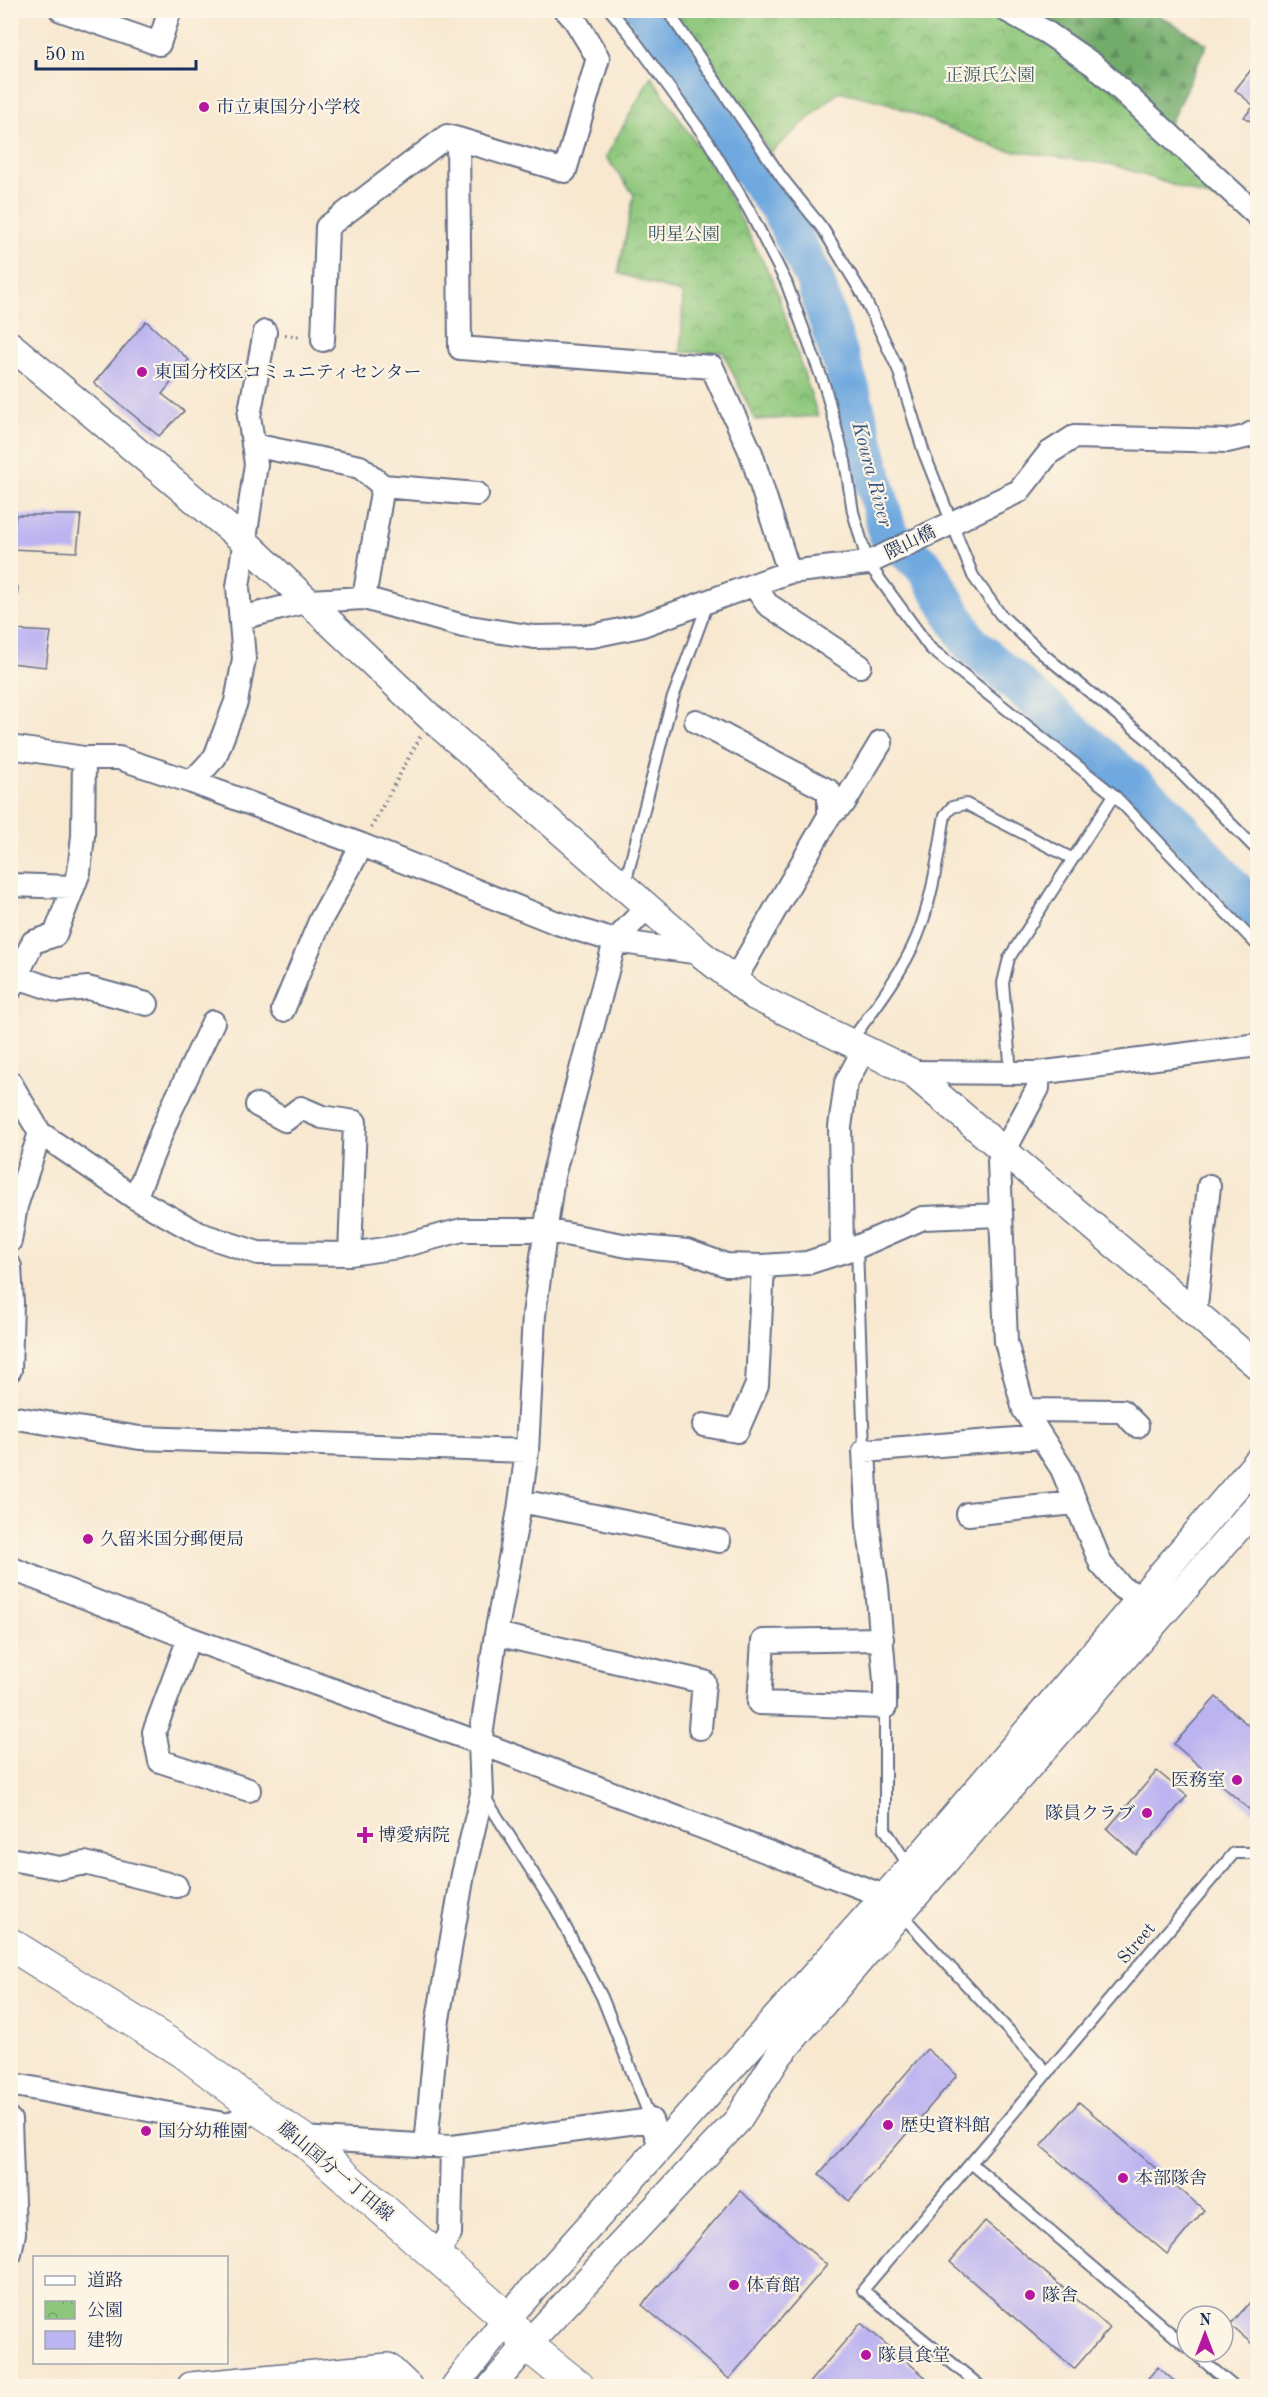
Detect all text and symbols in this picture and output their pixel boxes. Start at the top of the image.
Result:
scale bar [36,33,196,71]
text: 50 m [45,46,85,64]
park label: 正源氏公園 [945,65,1035,85]
place label: 市立東国分小学校 [216,97,360,117]
marker: 市立東国分小学校 [197,100,211,114]
park label: 明星公園 [648,225,720,244]
place label: 東国分校区コミュニティセンター [154,362,421,382]
marker: 東国分校区コミュニティセンター [135,365,149,379]
water label: Koura River [847,419,895,530]
street label: 隈山橋 [881,521,939,563]
place label: 久留米国分郵便局 [100,1529,244,1549]
marker: 久留米国分郵便局 [81,1532,95,1546]
place label: 医務室 [1171,1770,1225,1790]
marker: 医務室 [1230,1773,1244,1787]
place label: 隊員クラブ [1045,1803,1135,1823]
marker: 隊員クラブ [1140,1806,1154,1820]
place label: 博愛病院 [378,1825,450,1845]
marker: 博愛病院 [356,1826,374,1844]
street label: Street [1115,1920,1159,1968]
place label: 歴史資料館 [900,2115,990,2135]
street label: 藤山国分一丁田線 [274,2117,398,2225]
marker: 歴史資料館 [881,2118,895,2132]
place label: 国分幼稚園 [158,2121,248,2141]
marker: 国分幼稚園 [139,2124,153,2138]
place label: 本部隊舎 [1135,2168,1207,2188]
marker: 本部隊舎 [1116,2171,1130,2185]
legend [33,2256,228,2364]
text: 道路 [87,2270,123,2290]
place label: 体育館 [746,2275,800,2295]
marker: 体育館 [727,2278,741,2292]
place label: 隊舎 [1042,2285,1078,2305]
marker: 隊舎 [1023,2288,1037,2302]
text: 公園 [87,2301,123,2320]
north arrow [1175,2304,1235,2364]
text: N [1199,2313,1212,2329]
text: 建物 [87,2330,123,2350]
place label: 隊員食堂 [878,2345,950,2365]
marker: 隊員食堂 [859,2348,873,2362]

